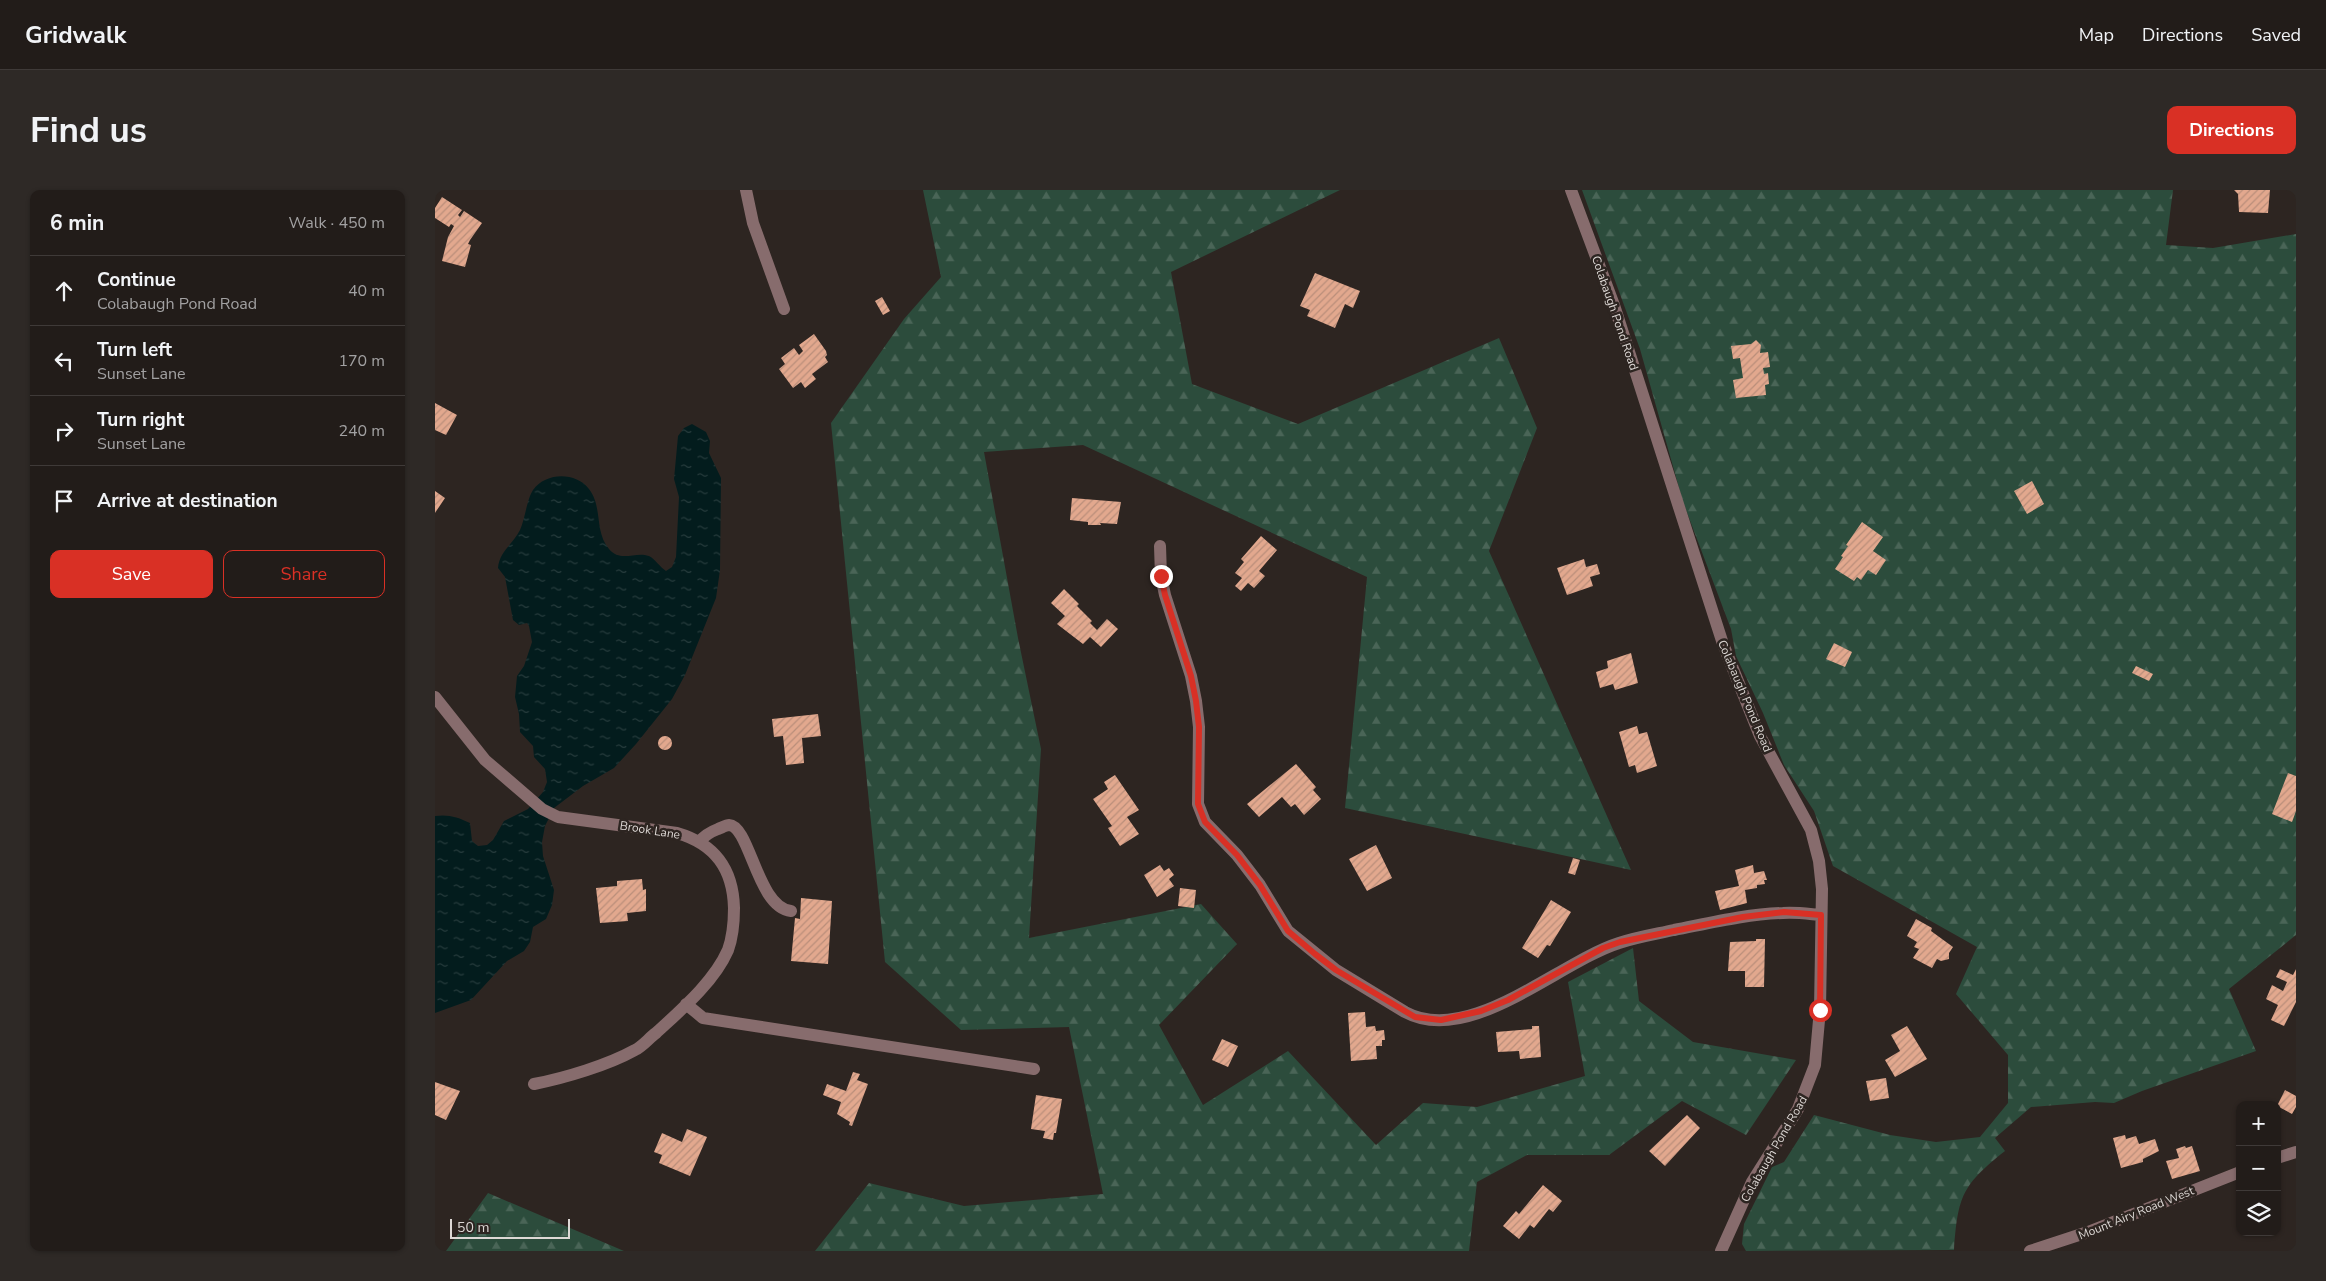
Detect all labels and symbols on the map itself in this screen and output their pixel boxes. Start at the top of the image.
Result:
street label: Colabaugh Pond Road [1588,254,1642,372]
route end [1150,565,1173,588]
street label: Colabaugh Pond Road [1714,638,1776,754]
street label: Brook Lane [619,817,681,843]
route start [1809,999,1832,1022]
street label: Colabaugh Pond Road [1737,1093,1811,1205]
street label: Mount Airy Road West [2076,1182,2197,1243]
scale bar [450,1216,570,1239]

